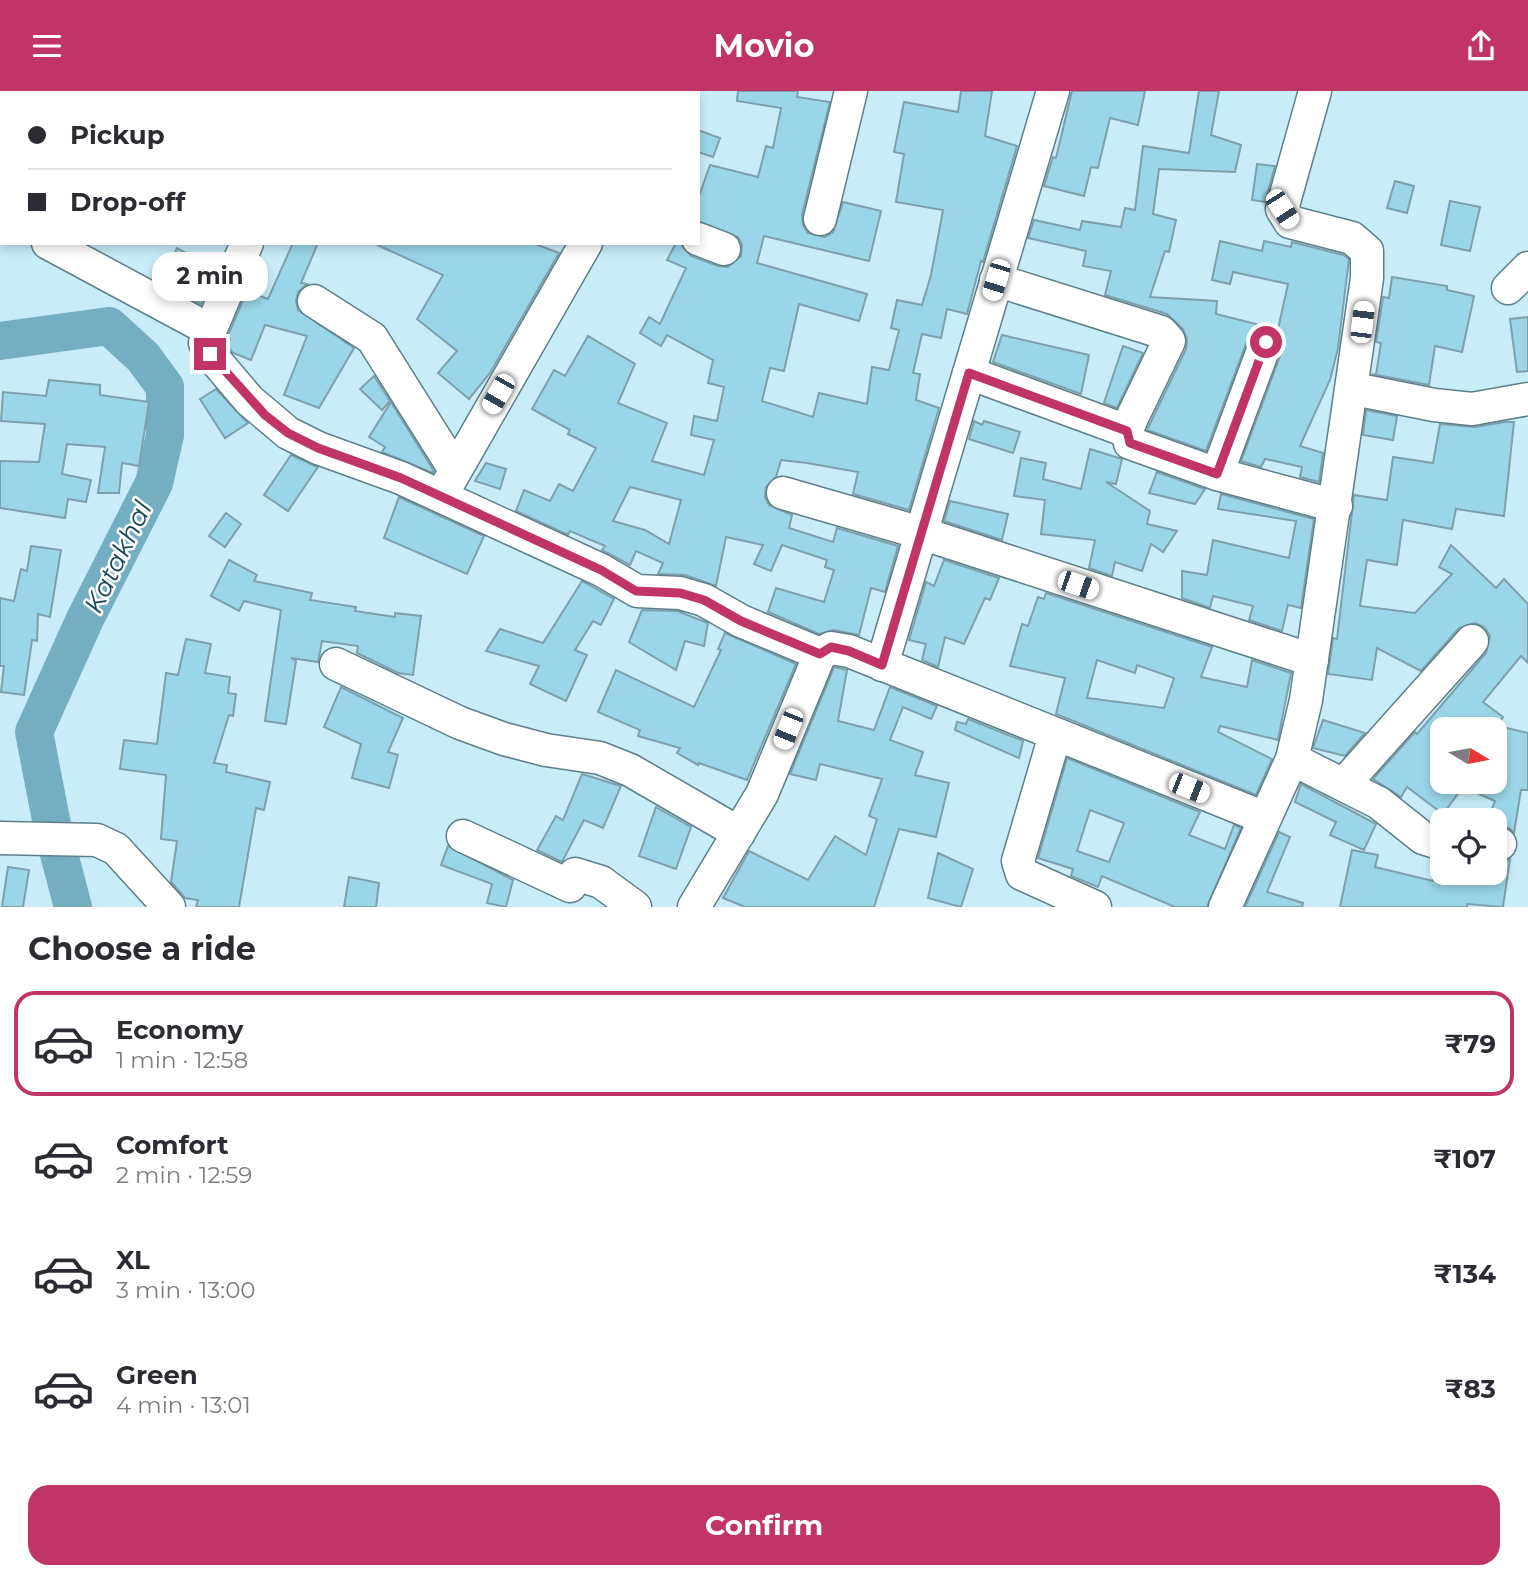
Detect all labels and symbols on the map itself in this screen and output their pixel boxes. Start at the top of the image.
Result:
car [1262,186,1303,232]
callout: 2 min [152,253,268,301]
car [980,257,1013,303]
car [1350,300,1375,344]
route start [1250,326,1282,358]
route end [194,338,226,370]
car [479,371,518,417]
water label: Katakhal [77,496,159,618]
car [1055,568,1102,602]
car [771,706,806,752]
north arrow [1430,717,1507,795]
car [1166,770,1213,806]

